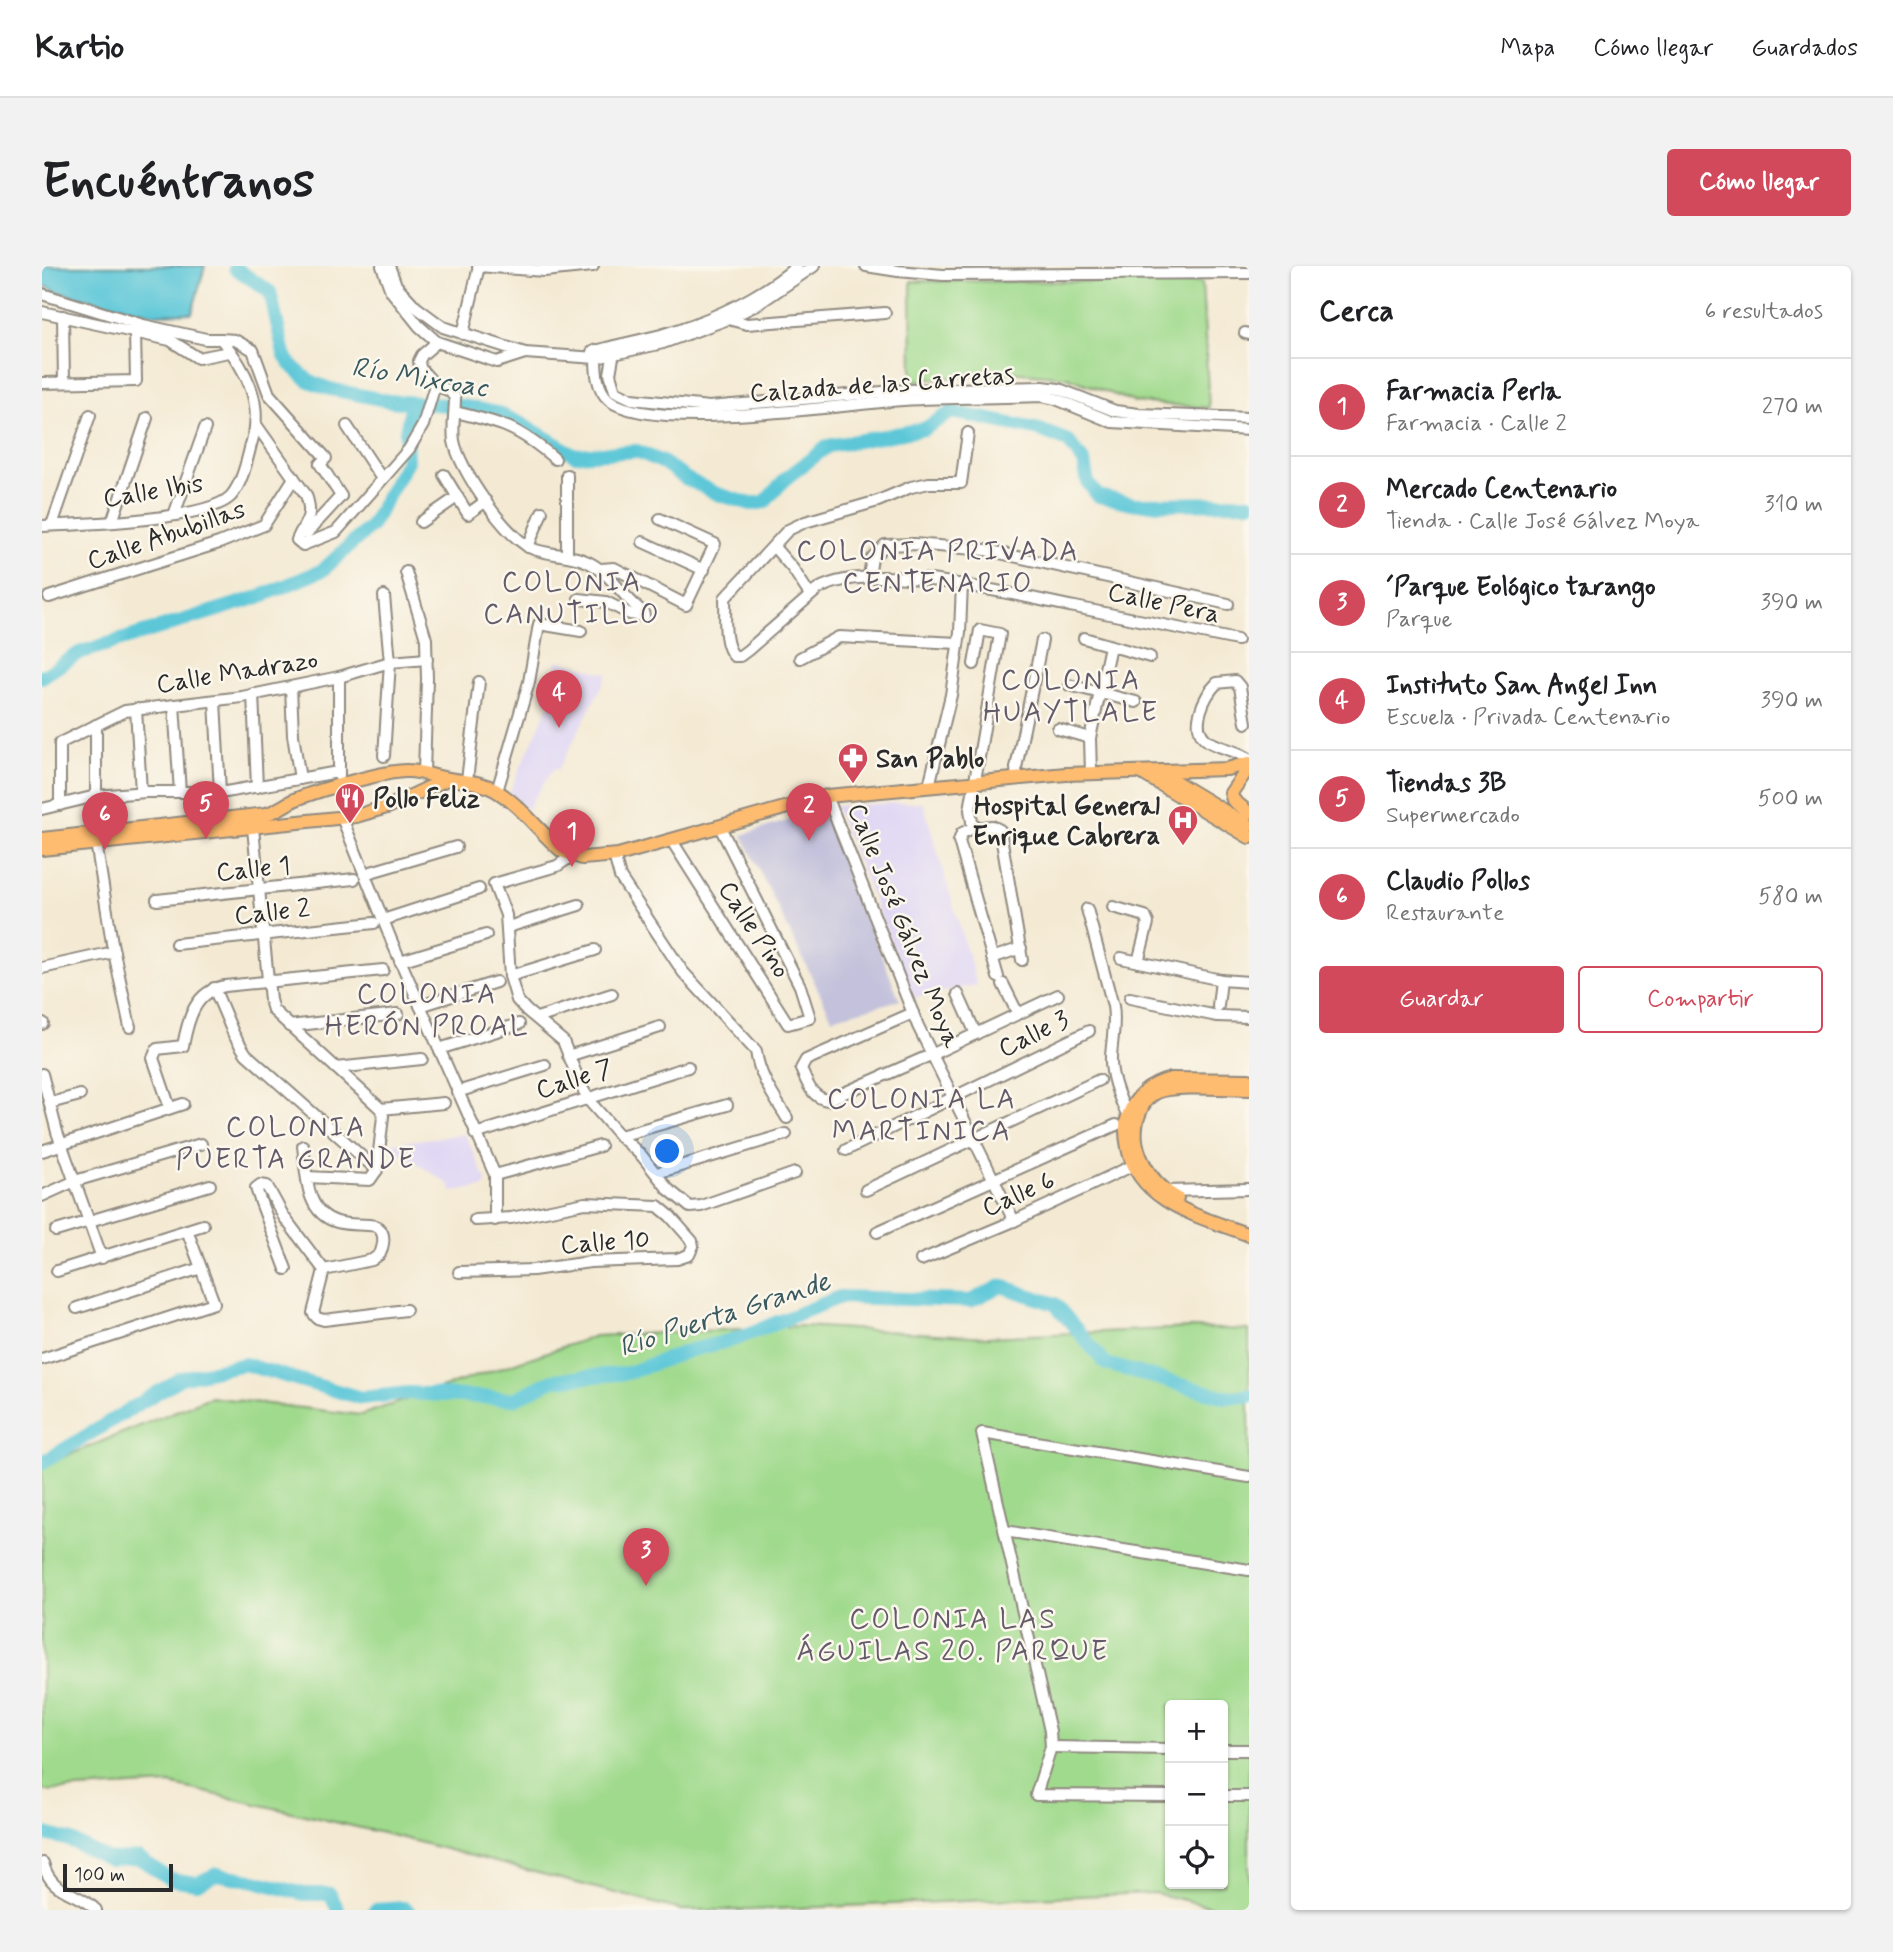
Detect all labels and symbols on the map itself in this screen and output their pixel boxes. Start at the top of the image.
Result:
water label: Río Mixcoac [349,349,492,408]
street label: Calzada de las Carretas [749,359,1016,411]
street label: Calle Ibis [101,467,206,517]
street label: Calle Abubillas [83,493,250,579]
district label: COLONIA PRIVADA CENTENARIO [796,534,1080,603]
district label: COLONIA CANUTILLO [483,565,661,634]
street label: Calle Pera [1104,575,1223,632]
street label: Calle Madrazo [154,643,321,703]
district label: COLONIA HUAYTLALE [983,663,1159,732]
pin: 4 [536,670,582,728]
pharmacy icon: San Pablo [836,741,870,785]
place label: San Pablo [876,743,984,777]
pin: 5 [183,781,229,839]
restaurant icon: Pollo Feliz [333,781,367,825]
place label: Pollo Feliz [373,783,480,817]
pin: 2 [786,783,832,841]
place label: Hospital General Enrique Cabrera [972,790,1160,854]
pin: 6 [82,792,128,850]
street label: Calle José Gálvez Moya [839,798,968,1053]
hospital icon: Hospital General Enrique Cabrera [1166,803,1200,847]
pin: 1 [549,809,595,867]
street label: Calle 1 [214,849,292,891]
street label: Calle Pino [709,875,797,985]
street label: Calle 2 [233,892,312,934]
district label: COLONIA HERÓN PROAL [325,977,529,1046]
street label: Calle 3 [993,1003,1075,1066]
street label: Calle 7 [532,1052,617,1108]
district label: COLONIA LA MARTINICA [827,1082,1017,1151]
district label: COLONIA PUERTA GRANDE [176,1110,416,1179]
your location [650,1134,684,1168]
street label: Calle 6 [977,1164,1061,1226]
street label: Calle 10 [559,1223,651,1263]
water label: Río Puerta Grande [614,1264,836,1367]
pin: 3 [623,1528,669,1586]
district label: COLONIA LAS ÁGUILAS 2O. PARQUE [797,1602,1109,1671]
scale bar [63,1861,173,1893]

